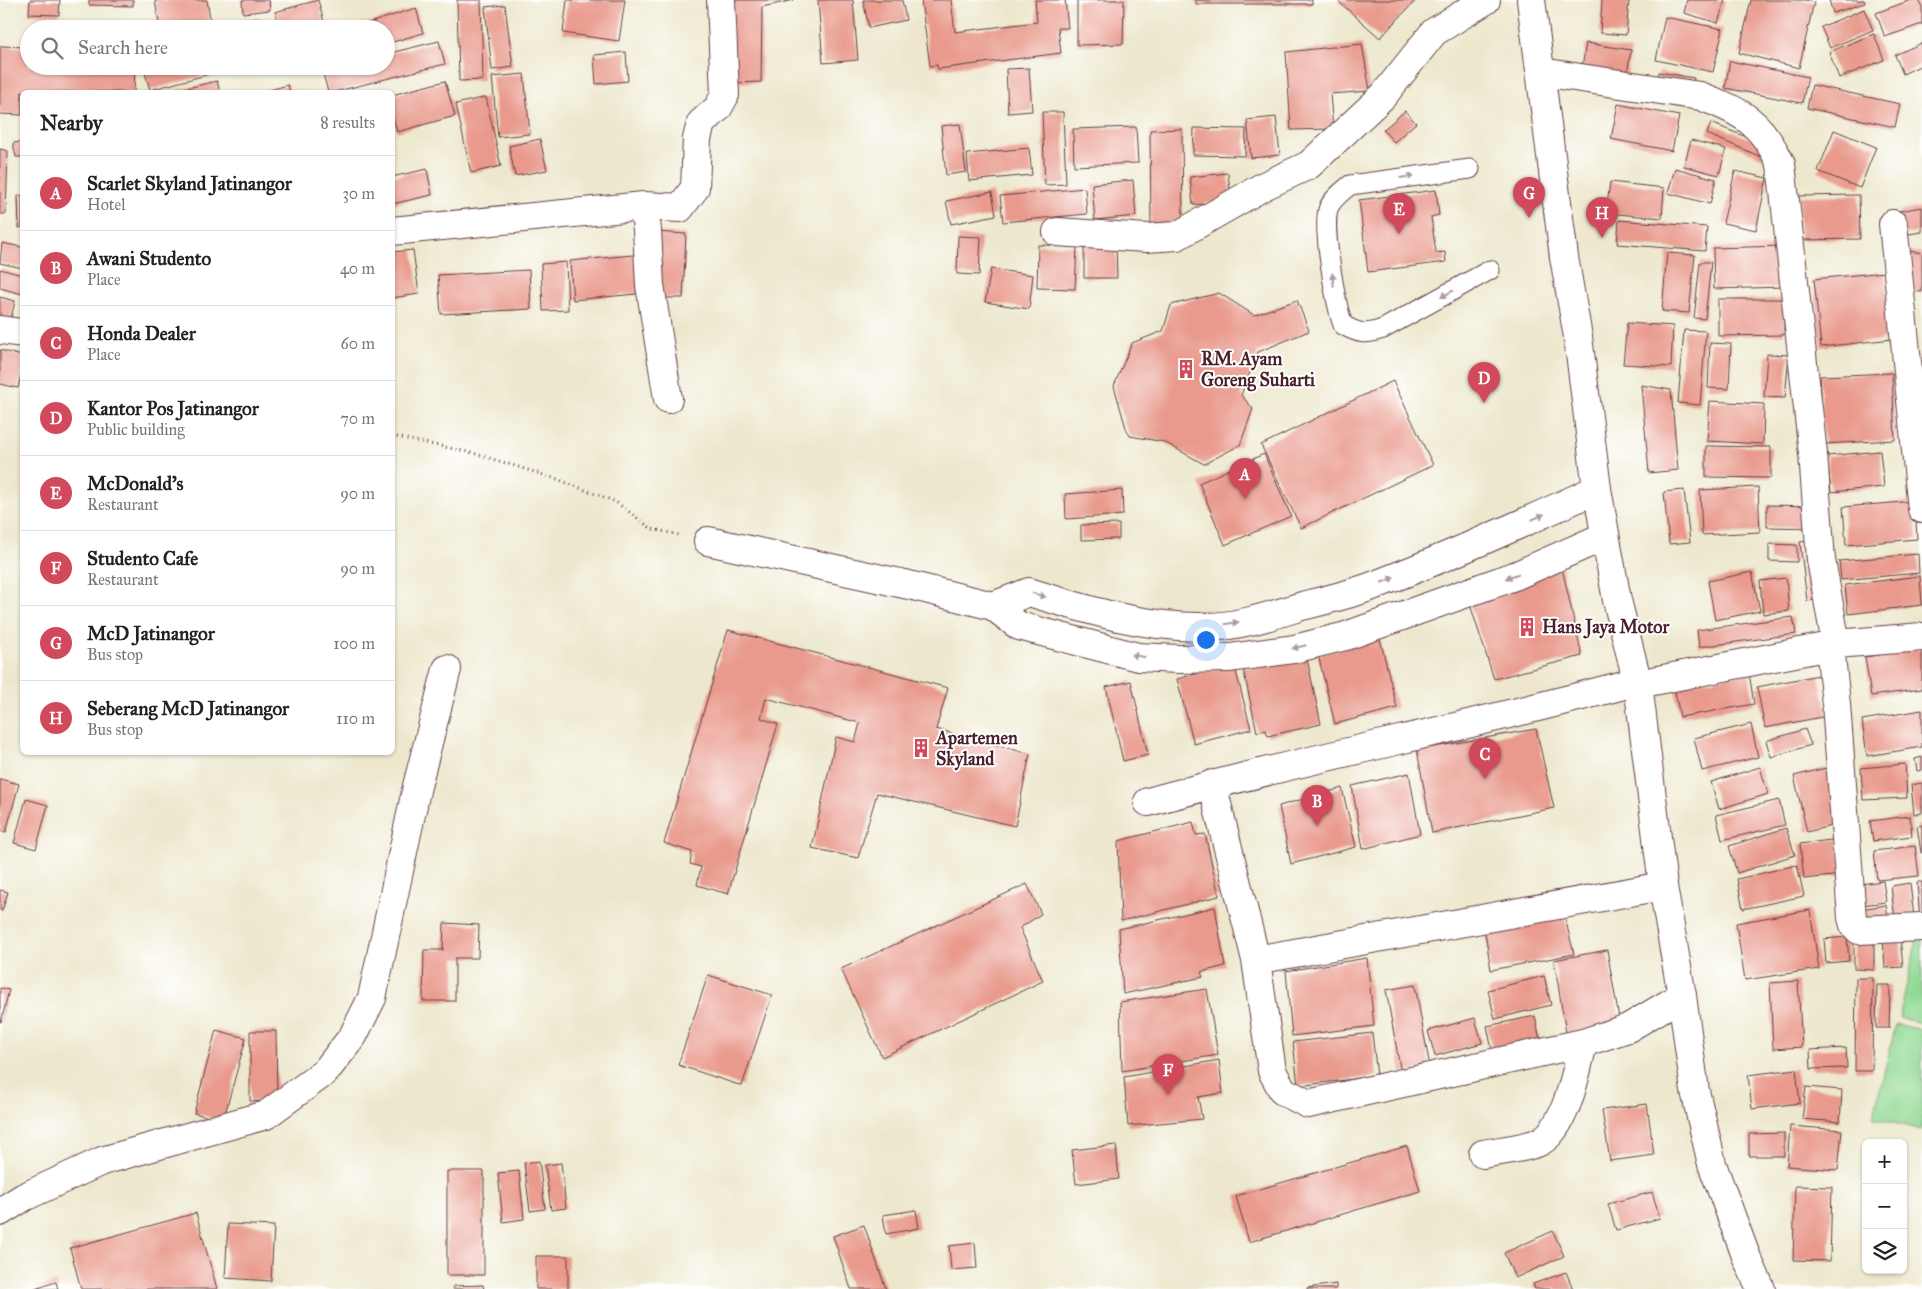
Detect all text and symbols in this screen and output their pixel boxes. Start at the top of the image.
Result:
search box [20,20,395,75]
icon: search [38,34,66,62]
text: Search here [78,36,168,59]
text: Nearby [40,110,103,136]
text: 8 results [320,113,375,132]
text: Scarlet Skyland Jatinangor [87,172,292,195]
one-way arrow [1400,173,1416,181]
pin: G [1513,177,1545,218]
text: A [51,184,61,203]
text: 30 m [342,184,375,203]
pin: E [1383,193,1415,234]
text: Hotel [87,195,125,214]
pin: H [1586,197,1618,238]
text: Awani Studento [87,247,211,270]
text: B [51,259,61,278]
text: 40 m [340,259,375,278]
text: Place [87,270,121,289]
one-way arrow [1329,272,1337,288]
one-way arrow [1440,290,1455,298]
text: Honda Dealer [87,322,196,345]
text: C [51,334,61,353]
text: 60 m [341,334,375,353]
text: Place [87,345,121,364]
place label: RM. Ayam Goreng Suharti [1201,348,1316,392]
building icon: RM. Ayam Goreng Suharti [1175,358,1197,380]
pin: D [1468,362,1500,403]
text: Kantor Pos Jatinangor [87,397,259,420]
text: D [50,409,62,428]
text: 70 m [340,409,375,428]
text: Public building [87,420,185,439]
pin: A [1229,458,1261,499]
text: McDonald's [87,472,183,495]
text: E [50,484,62,503]
text: 90 m [340,484,375,503]
text: Restaurant [87,495,159,514]
one-way arrow [1531,512,1545,520]
text: Studento Cafe [87,547,198,570]
text: F [51,559,61,578]
text: 90 m [340,559,375,578]
text: Restaurant [87,570,159,589]
one-way arrow [1504,572,1519,580]
one-way arrow [1381,576,1396,584]
one-way arrow [1031,591,1046,599]
building icon: Hans Jaya Motor [1516,616,1538,638]
place label: Hans Jaya Motor [1542,616,1670,639]
one-way arrow [1224,619,1240,627]
text: McD Jatinangor [87,622,215,645]
your location [1193,627,1219,653]
text: G [50,634,62,653]
text: 100 m [333,634,375,653]
one-way arrow [1292,643,1307,651]
text: Bus stop [87,645,143,664]
one-way arrow [1129,652,1145,660]
text: Seberang McD Jatinangor [87,697,289,720]
text: H [49,709,63,728]
text: 110 m [336,709,375,728]
text: Bus stop [87,720,143,739]
place label: Apartemen Skyland [935,727,1018,771]
building icon: Apartemen Skyland [910,737,932,759]
pin: C [1469,738,1501,779]
pin: B [1301,785,1333,826]
pin: F [1152,1054,1184,1095]
map controls [1862,1139,1907,1274]
button: + [1862,1139,1907,1184]
button: − [1862,1184,1907,1229]
button: layers [1862,1229,1907,1274]

